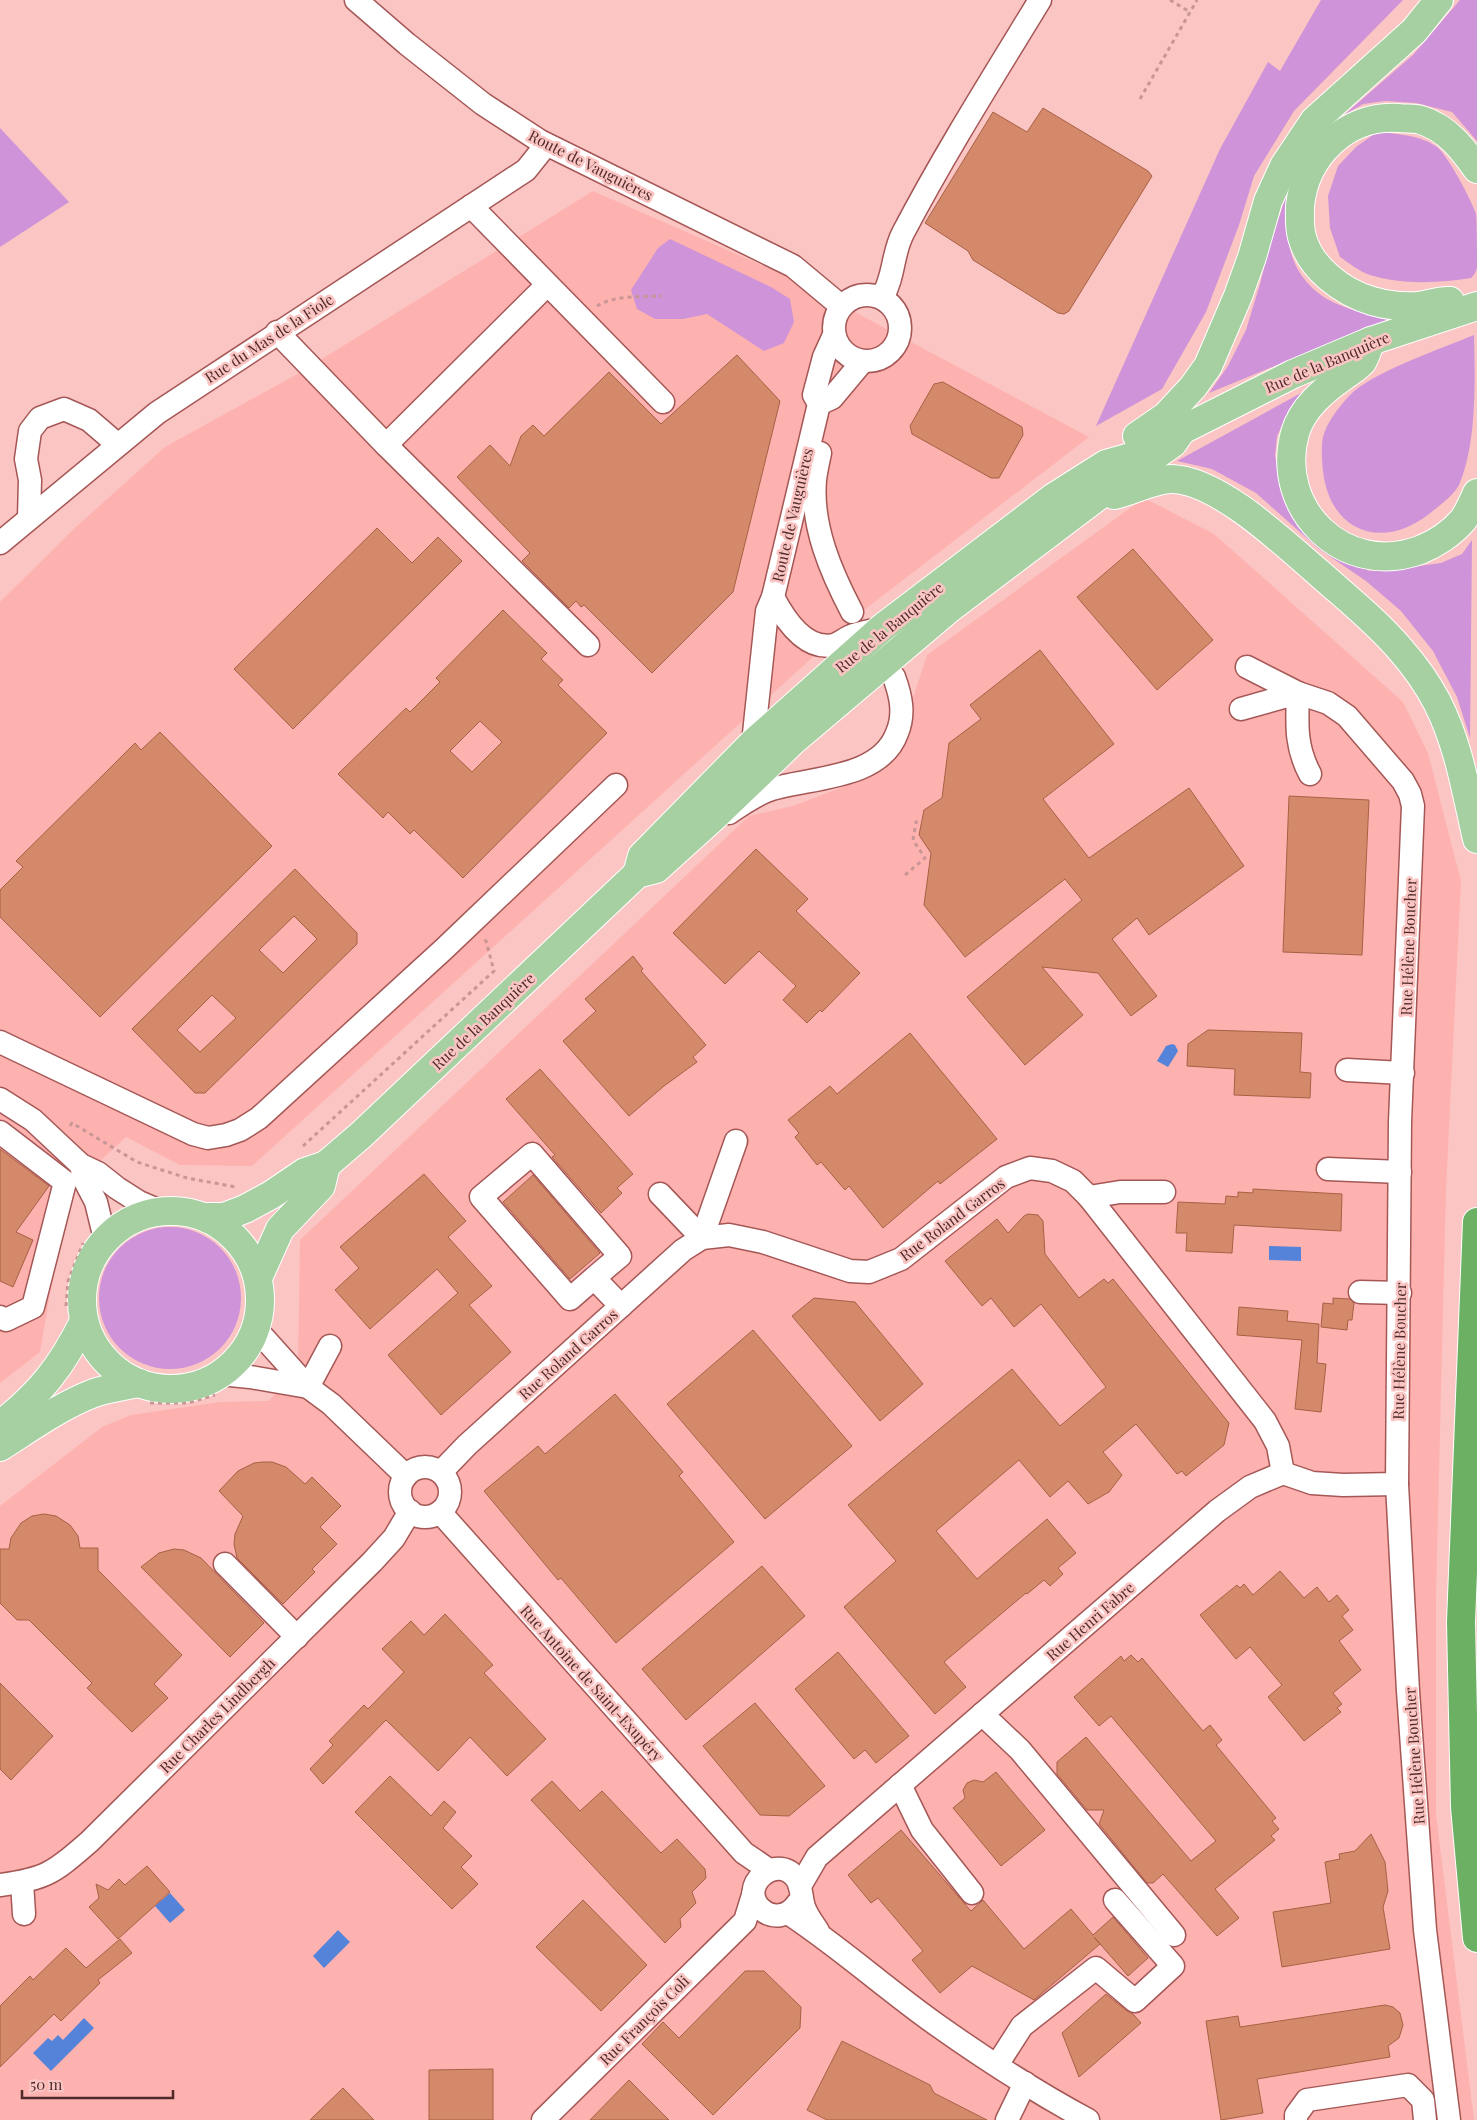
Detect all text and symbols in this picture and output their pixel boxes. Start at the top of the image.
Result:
street label: Route de Vauguières [525,125,657,205]
street label: Rue du Mas de la Fiole [201,289,337,387]
street label: Rue de la Banquière [1262,327,1392,397]
street label: Route de Vauguières [767,446,817,584]
street label: Rue de la Banquière [831,577,947,677]
street label: Rue Hélène Boucher [1396,878,1420,1016]
street label: Rue de la Banquière [427,968,539,1074]
street label: Rue Roland Garros [895,1173,1009,1265]
street label: Rue Hélène Boucher [1388,1282,1410,1420]
street label: Rue Roland Garros [514,1304,622,1404]
street label: Rue Henri Fabre [1042,1577,1138,1665]
street label: Rue Antoine de Saint-Exupéry [516,1601,668,1766]
street label: Rue Charles Lindbergh [155,1653,279,1777]
street label: Rue Hélène Boucher [1399,1687,1429,1825]
street label: Rue François Coli [595,1970,694,2069]
scale bar [22,2068,174,2100]
text: 50 m [30,2074,63,2094]

